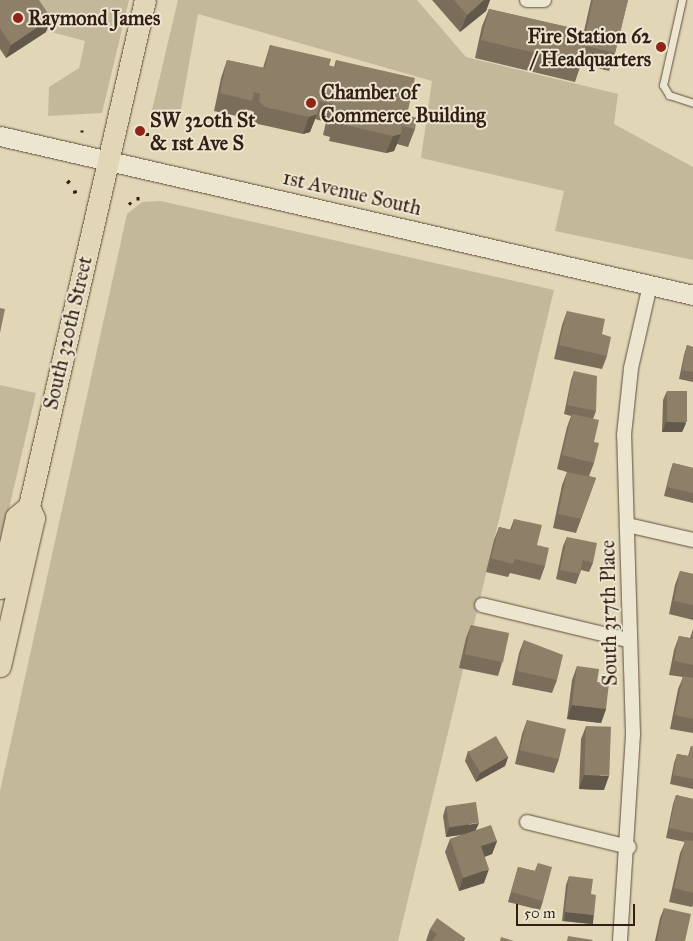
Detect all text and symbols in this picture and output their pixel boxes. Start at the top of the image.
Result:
place label: Raymond James [28,6,160,30]
marker: Raymond James [12,12,24,24]
place label: Fire Station 62 / Headquarters [527,24,651,71]
marker: Fire Station 62 / Headquarters [655,41,667,53]
place label: Chamber of Commerce Building [321,80,486,127]
marker: Chamber of Commerce Building [305,97,317,109]
place label: SW 320th St & 1st Ave S [150,108,255,155]
marker: SW 320th St & 1st Ave S [134,125,146,137]
street label: 1st Avenue South [280,165,424,221]
street label: South 320th Street [39,254,97,412]
street label: South 317th Place [596,540,622,686]
scale bar [518,894,637,926]
text: 50 m [524,904,556,922]

